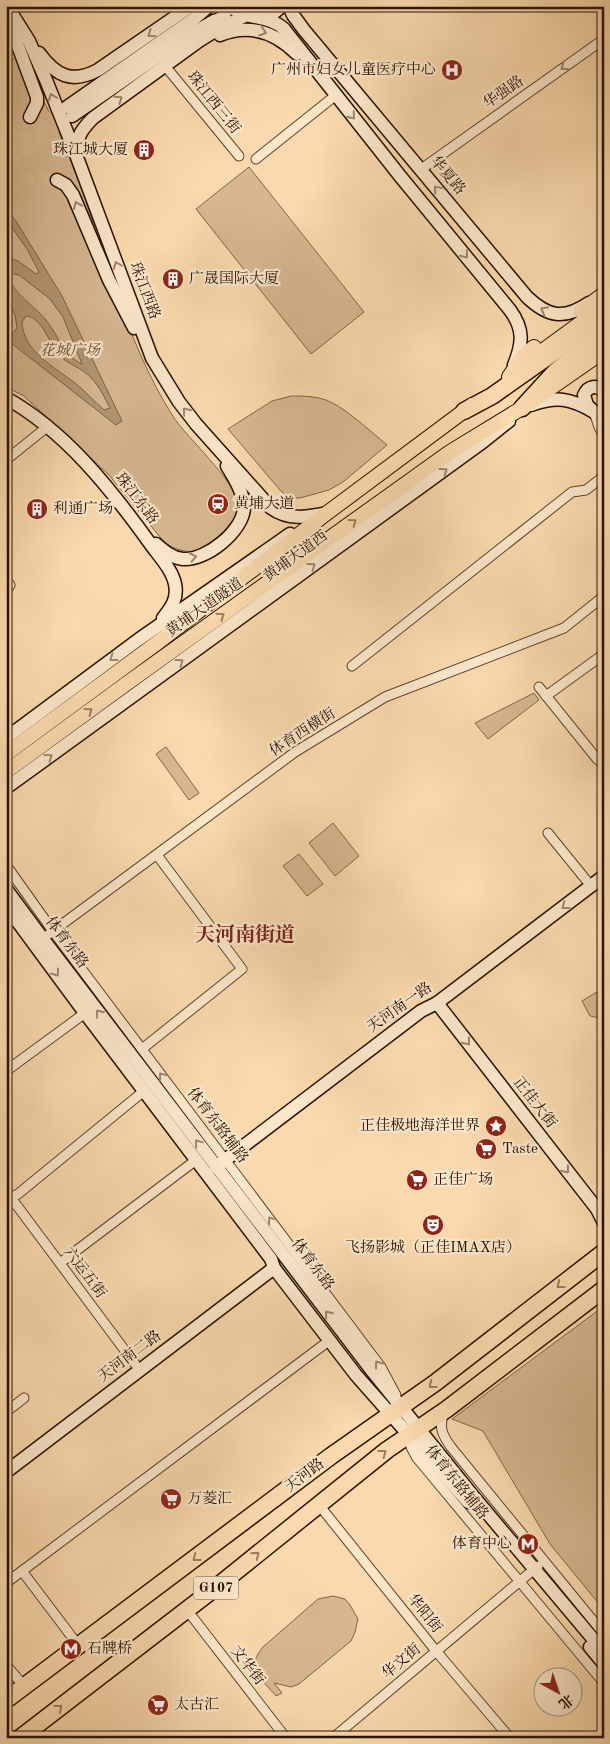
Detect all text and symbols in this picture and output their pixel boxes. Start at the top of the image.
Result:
one-way arrow [258,26,266,36]
one-way arrow [147,28,156,37]
hospital icon: 广州市妇女儿童医疗中心 [440,58,464,82]
place label: 广州市妇女儿童医疗中心 [271,61,436,78]
one-way arrow [561,62,570,70]
street label: 珠江西三街 [184,68,244,137]
street label: 华强路 [480,72,527,112]
one-way arrow [48,93,58,102]
one-way arrow [113,96,123,105]
one-way arrow [346,110,354,119]
building icon: 珠江城大厦 [132,138,156,162]
place label: 珠江城大厦 [53,141,128,158]
street label: 华夏路 [427,153,469,198]
one-way arrow [433,186,442,195]
one-way arrow [73,201,84,210]
one-way arrow [460,250,469,259]
street label: 珠江西路 [126,260,164,322]
one-way arrow [113,261,123,270]
building icon: 广晟国际大厦 [161,267,185,291]
place label: 广晟国际大厦 [189,270,279,287]
one-way arrow [541,306,550,316]
park label: 花城广场 [40,342,102,359]
one-way arrow [183,407,192,417]
one-way arrow [438,468,447,477]
street label: 珠江东路 [112,470,162,527]
station icon: 黄埔大道 [206,492,230,516]
place label: 黄埔大道 [234,495,294,512]
building icon: 利通广场 [25,497,49,521]
place label: 利通广场 [53,500,113,517]
one-way arrow [347,519,357,528]
street label: 黄埔大道西 [260,527,331,585]
one-way arrow [188,552,197,563]
one-way arrow [306,563,316,572]
street label: 黄埔大道隧道 [163,574,246,640]
one-way arrow [215,613,225,622]
one-way arrow [110,653,119,661]
one-way arrow [175,659,184,668]
street label: 体育西横街 [266,705,339,760]
one-way arrow [83,708,93,717]
one-way arrow [43,754,53,763]
one-way arrow [562,900,571,908]
street label: 体育东路 [42,913,92,971]
district label: 天河南街道 [195,923,295,946]
one-way arrow [50,967,58,976]
street label: 天河南一路 [364,979,435,1036]
one-way arrow [97,1010,105,1019]
one-way arrow [461,1036,469,1045]
one-way arrow [159,1072,168,1082]
street label: 正佳大街 [510,1074,560,1131]
street label: 体育东路辅路 [184,1084,252,1166]
place icon: 正佳极地海洋世界 [484,1114,508,1138]
place label: 正佳极地海洋世界 [360,1117,480,1134]
supermarket icon: Taste [474,1137,498,1161]
one-way arrow [195,1140,203,1149]
place label: Taste [502,1142,538,1157]
one-way arrow [560,1164,569,1174]
supermarket icon: 正佳广场 [405,1168,429,1192]
place label: 正佳广场 [433,1171,493,1188]
theatre icon: 飞扬影城（正佳IMAX店） [421,1213,445,1237]
one-way arrow [268,1217,276,1226]
street label: 体育东路 [288,1235,338,1293]
place label: 飞扬影城（正佳IMAX店） [345,1239,521,1256]
street label: 六运五街 [60,1243,110,1301]
one-way arrow [557,1280,566,1289]
one-way arrow [325,1310,334,1319]
street label: 天河南二路 [94,1327,164,1386]
one-way arrow [376,1361,384,1370]
one-way arrow [429,1379,438,1387]
street label: 体育东路辅路 [422,1442,492,1523]
one-way arrow [377,1451,386,1459]
street label: 天河路 [281,1455,327,1496]
supermarket icon: 万菱汇 [159,1487,183,1511]
place label: 万菱汇 [187,1490,232,1507]
metro station icon: 体育中心 [516,1532,540,1556]
place label: 体育中心 [452,1535,512,1552]
one-way arrow [192,1552,202,1561]
one-way arrow [251,1552,260,1561]
road number: G107 [194,1576,238,1600]
street label: 华阳街 [404,1591,446,1636]
metro station icon: 石牌桥 [59,1637,83,1661]
place label: 石牌桥 [87,1640,132,1657]
street label: 华文街 [379,1640,424,1682]
street label: 文华街 [227,1642,268,1688]
north arrow [532,1666,582,1716]
text: 北 [556,1691,576,1712]
supermarket icon: 太古汇 [146,1693,170,1717]
place label: 太古汇 [174,1696,219,1713]
one-way arrow [53,1706,62,1714]

